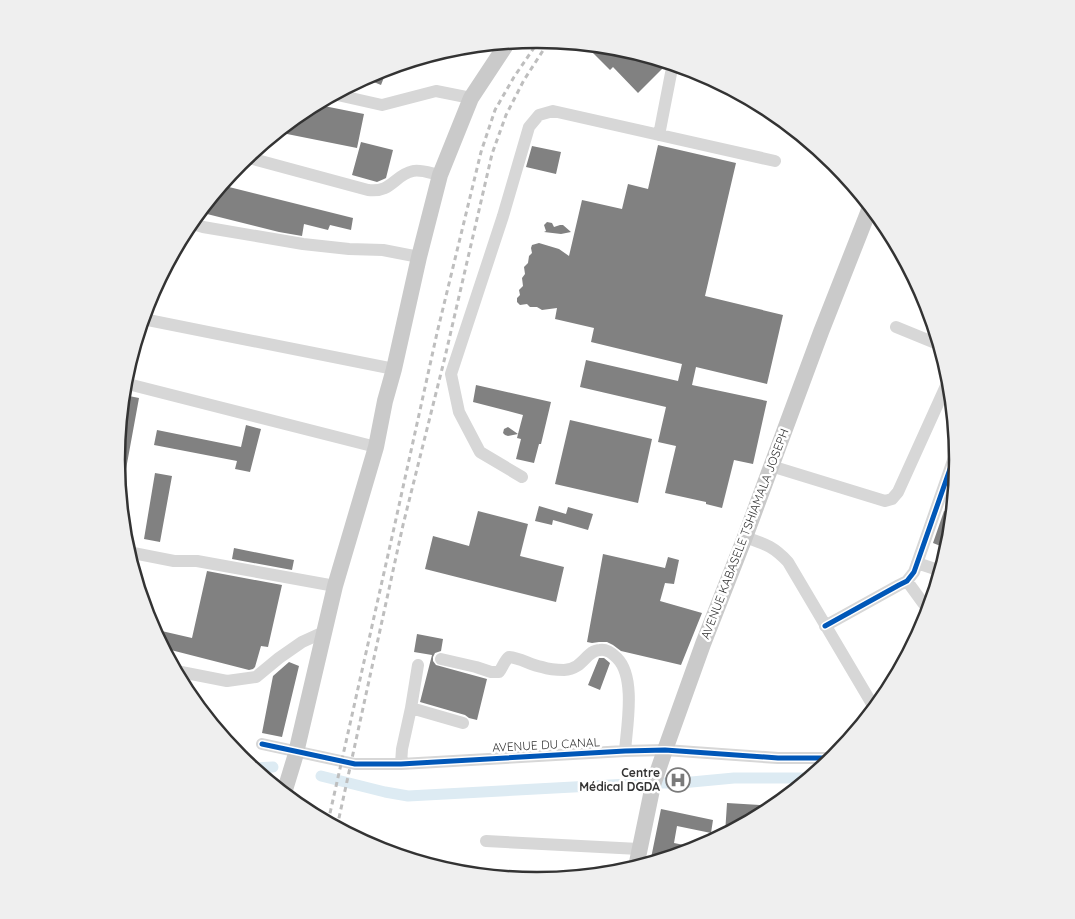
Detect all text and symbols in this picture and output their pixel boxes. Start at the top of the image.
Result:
street label: AVENUE KABASELE TSHIAMALA JOSEPH [697,426,792,641]
street label: AVENUE DU CANAL [492,734,601,755]
place label: Centre Médical DGDA [579,765,660,794]
hospital icon: Centre Médical DGDA [665,767,691,793]

